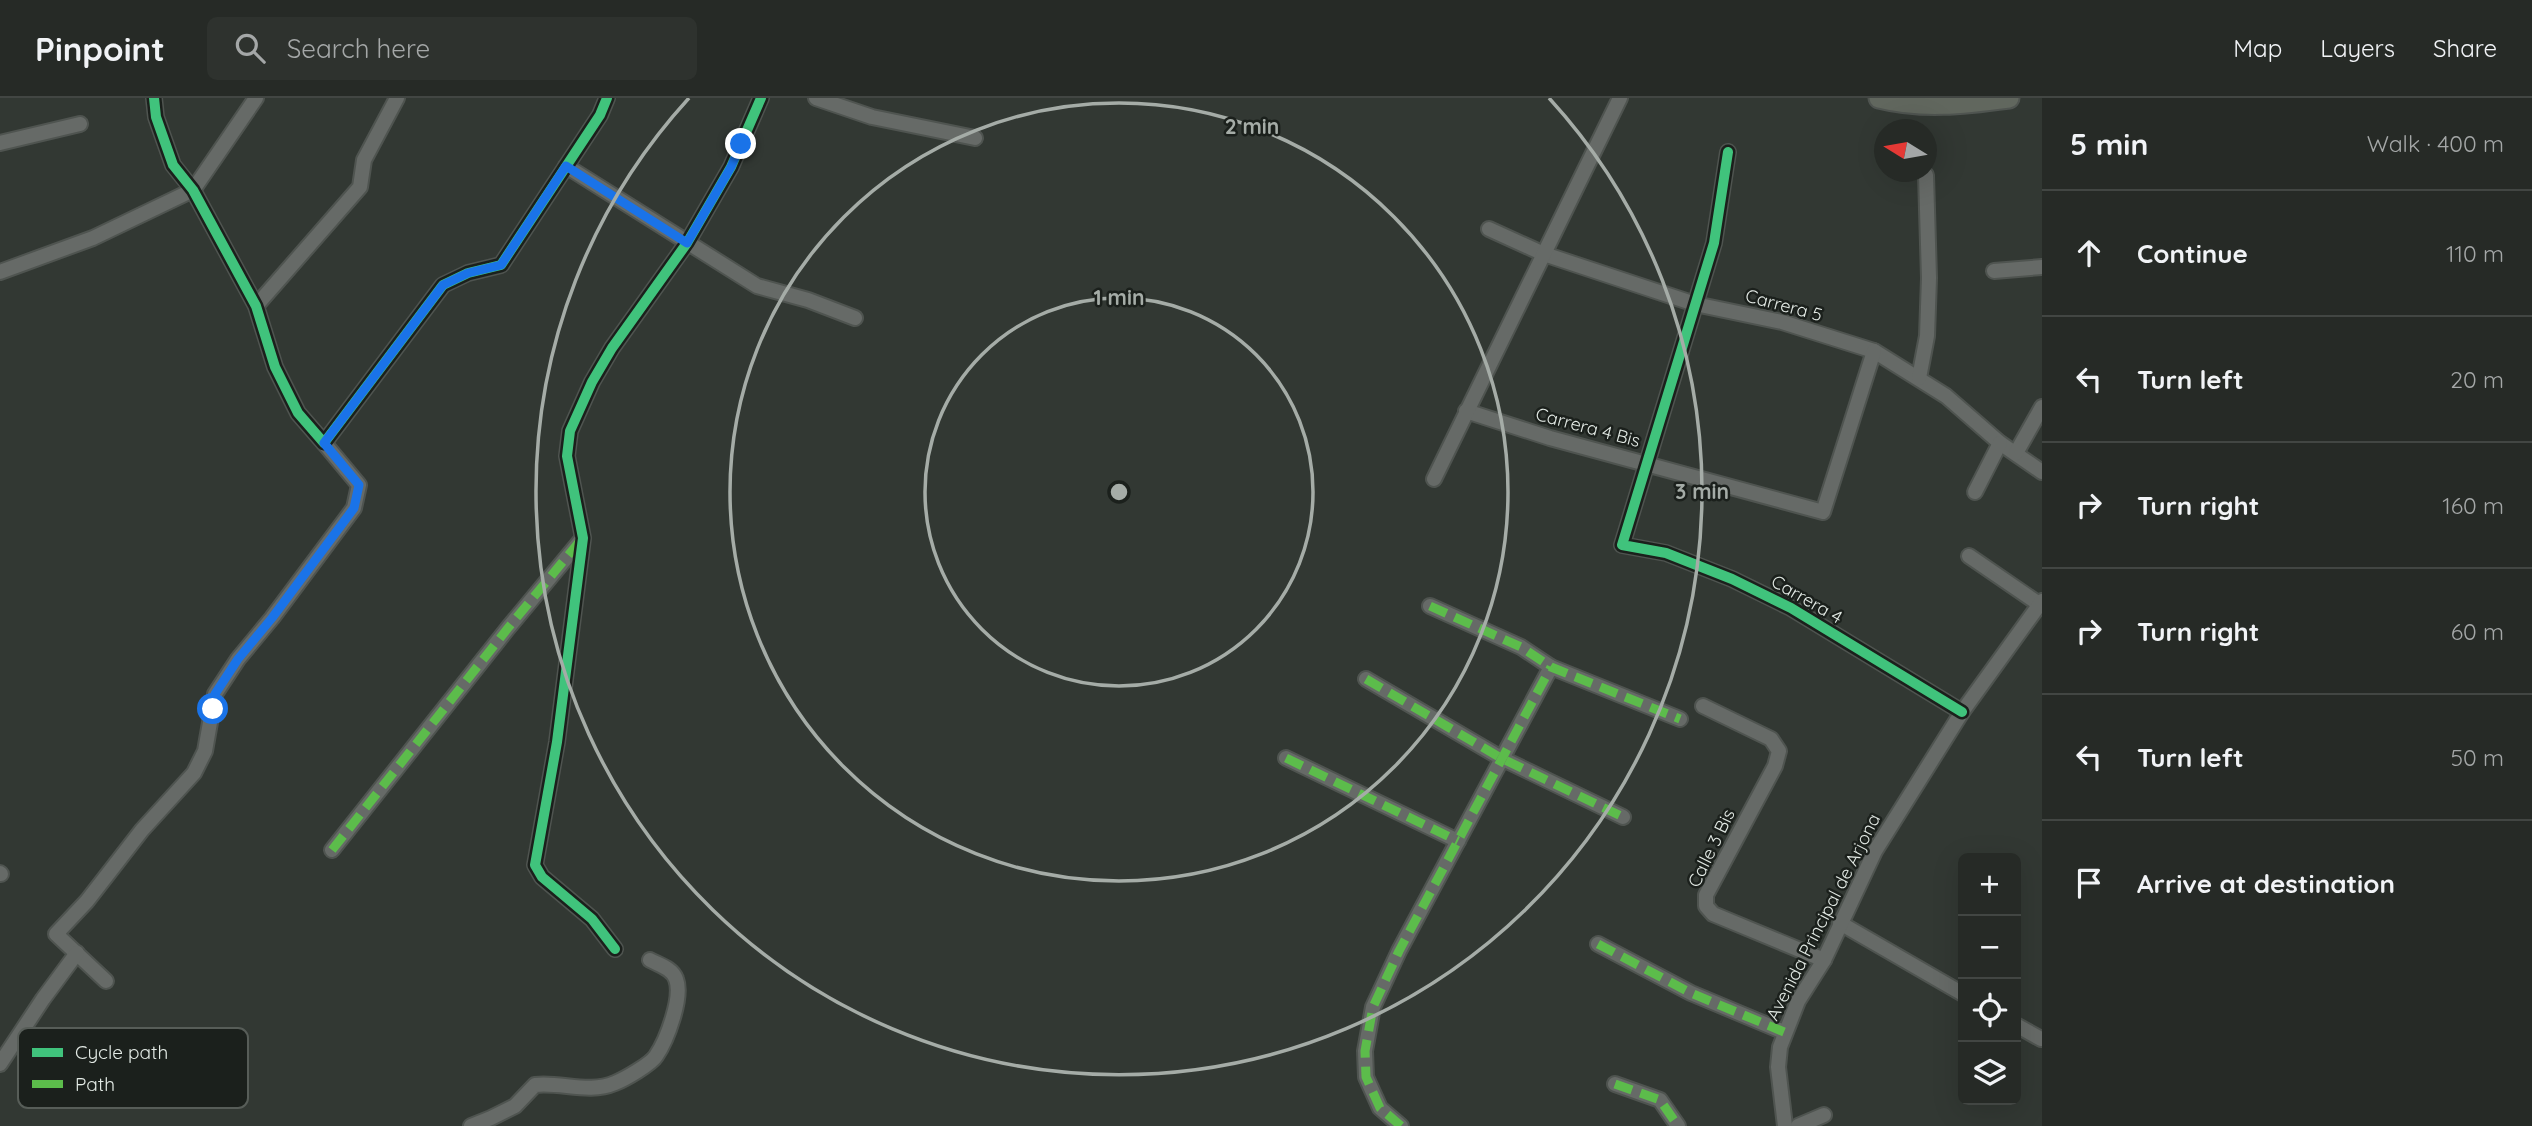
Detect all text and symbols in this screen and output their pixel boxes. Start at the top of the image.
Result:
search box [207,17,697,80]
text: Pinpoint [35,28,165,69]
icon: search [231,29,269,67]
text: Search here [287,32,430,65]
text: Map [2233,33,2282,63]
text: Layers [2320,33,2395,63]
text: Share [2433,33,2497,63]
text: 2 min [1225,113,1279,139]
north arrow [1874,119,1937,182]
text: 5 min [2070,125,2148,163]
route end [725,128,756,159]
text: Walk · 400 m [2367,129,2504,158]
icon: ahead [2070,234,2108,272]
text: Continue [2137,237,2248,270]
text: 110 m [2446,239,2504,268]
text: 1 min [1094,284,1144,310]
street label: Carrera 5 [1743,284,1825,326]
icon: left [2070,360,2108,398]
text: Turn left [2137,363,2244,396]
text: 20 m [2450,365,2504,394]
street label: Carrera 4 Bis [1533,402,1643,452]
text: 3 min [1675,478,1729,504]
centre of rings [1107,480,1131,504]
icon: right [2070,486,2108,524]
text: Turn right [2137,489,2259,522]
text: 160 m [2442,491,2504,520]
street label: Carrera 4 [1767,569,1847,629]
icon: right [2070,612,2108,650]
text: Turn right [2137,615,2259,648]
text: 60 m [2451,617,2504,646]
route start [197,693,228,724]
icon: left [2070,738,2108,776]
text: Turn left [2137,741,2244,774]
text: 50 m [2451,743,2504,772]
street label: Calle 3 Bis [1682,805,1740,891]
street label: Avenida Principal de Arjona [1761,810,1885,1024]
map controls [1958,853,2021,1105]
button: + [1958,853,2021,916]
icon: arrive [2070,864,2108,902]
text: Arrive at destination [2137,867,2395,900]
button: − [1958,916,2021,979]
button: locate [1958,979,2021,1042]
legend [18,1028,248,1108]
text: Cycle path [75,1040,168,1064]
button: layers [1958,1042,2021,1105]
text: Path [75,1072,115,1096]

